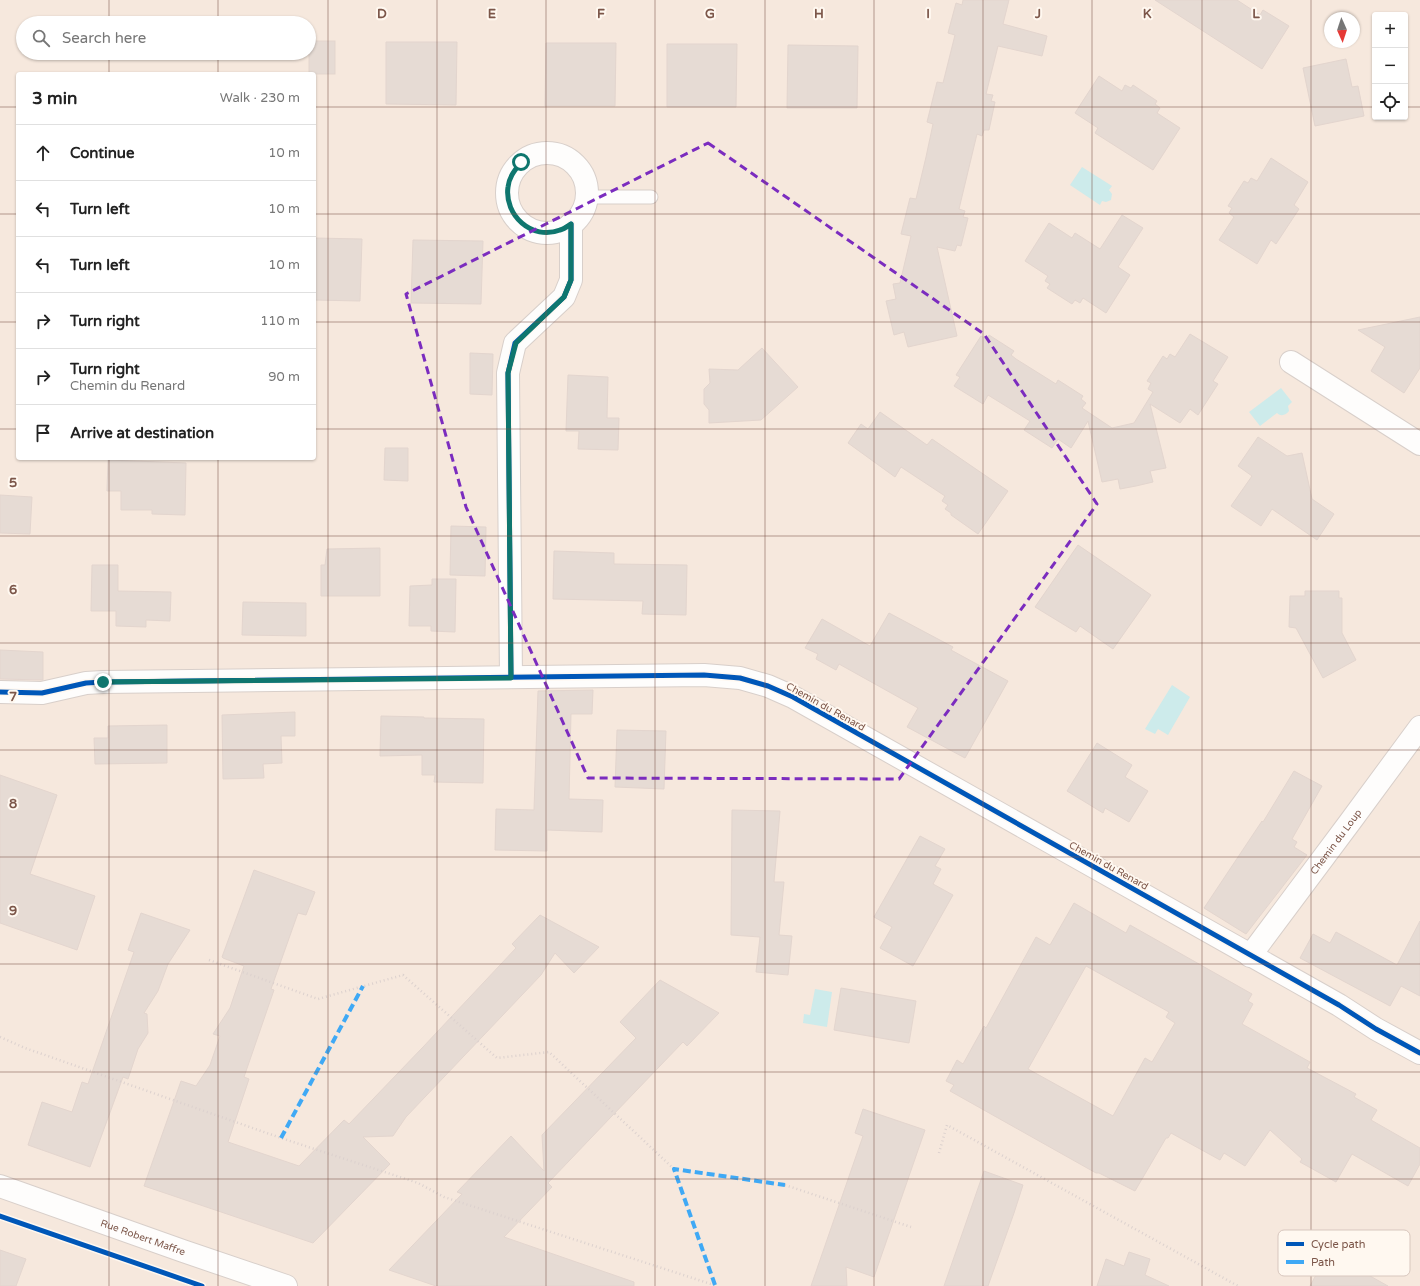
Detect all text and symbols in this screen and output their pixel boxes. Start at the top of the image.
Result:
text: D [377,6,387,22]
text: E [488,6,496,22]
text: F [597,6,605,22]
text: G [705,6,715,22]
text: H [814,6,824,22]
text: I [926,6,930,22]
text: J [1034,6,1041,22]
text: K [1143,6,1152,22]
text: L [1252,6,1260,22]
north arrow [1324,12,1360,48]
map controls [1372,12,1408,120]
button: + [1372,12,1408,48]
search box [16,16,316,60]
icon: search [30,27,52,49]
text: Search here [62,29,146,47]
button: − [1372,48,1408,84]
button: locate [1372,84,1408,120]
text: 3 min [32,88,77,109]
text: Walk · 230 m [220,90,300,106]
icon: ahead [32,142,54,164]
text: Continue [70,144,134,162]
text: 10 m [268,145,300,161]
route start [512,153,530,171]
icon: left [32,198,54,220]
text: Turn left [70,200,130,218]
text: 10 m [268,201,300,217]
icon: left [32,254,54,276]
text: Turn left [70,256,130,274]
text: 10 m [268,257,300,273]
icon: right [32,310,54,332]
text: Turn right [70,312,140,330]
text: 110 m [260,313,300,329]
text: Turn right [70,360,140,378]
icon: right [32,366,54,388]
text: 90 m [268,369,300,385]
text: Chemin du Renard [70,378,185,394]
icon: arrive [32,422,54,444]
text: Arrive at destination [70,424,214,442]
text: 5 [9,475,17,491]
text: 6 [9,582,17,598]
route end [94,673,112,691]
street label: Chemin du Renard [784,680,867,734]
text: 7 [9,689,17,705]
text: 8 [9,796,17,812]
street label: Chemin du Loup [1308,807,1365,877]
street label: Chemin du Renard [1067,839,1150,893]
text: 9 [9,903,17,919]
street label: Rue Robert Maffre [99,1217,187,1259]
legend [1278,1230,1410,1276]
text: Cycle path [1311,1238,1366,1251]
text: Path [1311,1256,1335,1269]

